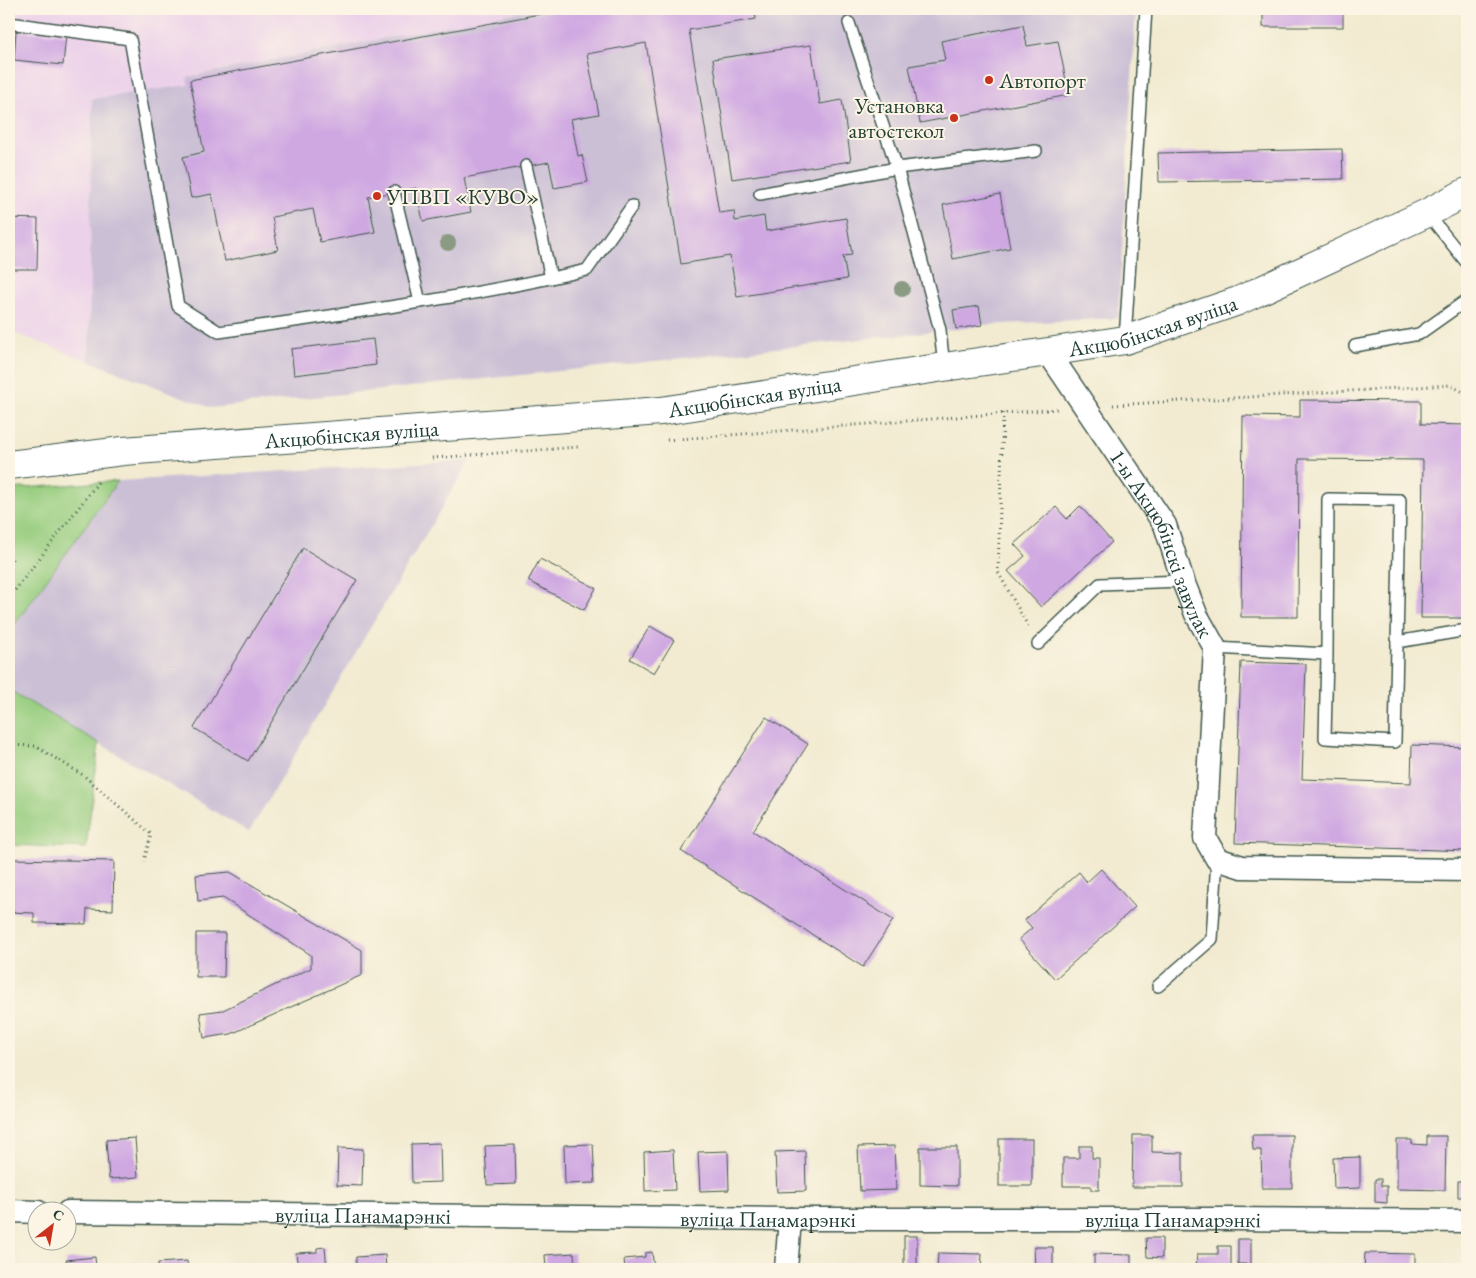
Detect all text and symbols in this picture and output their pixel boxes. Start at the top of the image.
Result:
place label: Автопорт [998,66,1086,95]
marker: Автопорт [983,74,995,86]
place label: Установка автостекол [848,91,944,145]
marker: Установка автостекол [948,112,960,124]
place label: УПВП «КУВО» [386,182,539,211]
marker: УПВП «КУВО» [371,190,383,202]
street label: Акцюбінская вуліца [1065,288,1241,363]
street label: Акцюбінская вуліца [665,369,843,424]
street label: Акцюбінская вуліца [262,413,440,455]
street label: 1-ы Акцюбінскі завулак [1103,444,1221,643]
north arrow [28,1200,78,1250]
street label: вуліца Панамарэнкі [275,1200,451,1230]
street label: вуліца Панамарэнкі [680,1203,856,1234]
street label: вуліца Панамарэнкі [1085,1204,1261,1234]
text: С [50,1205,68,1225]

